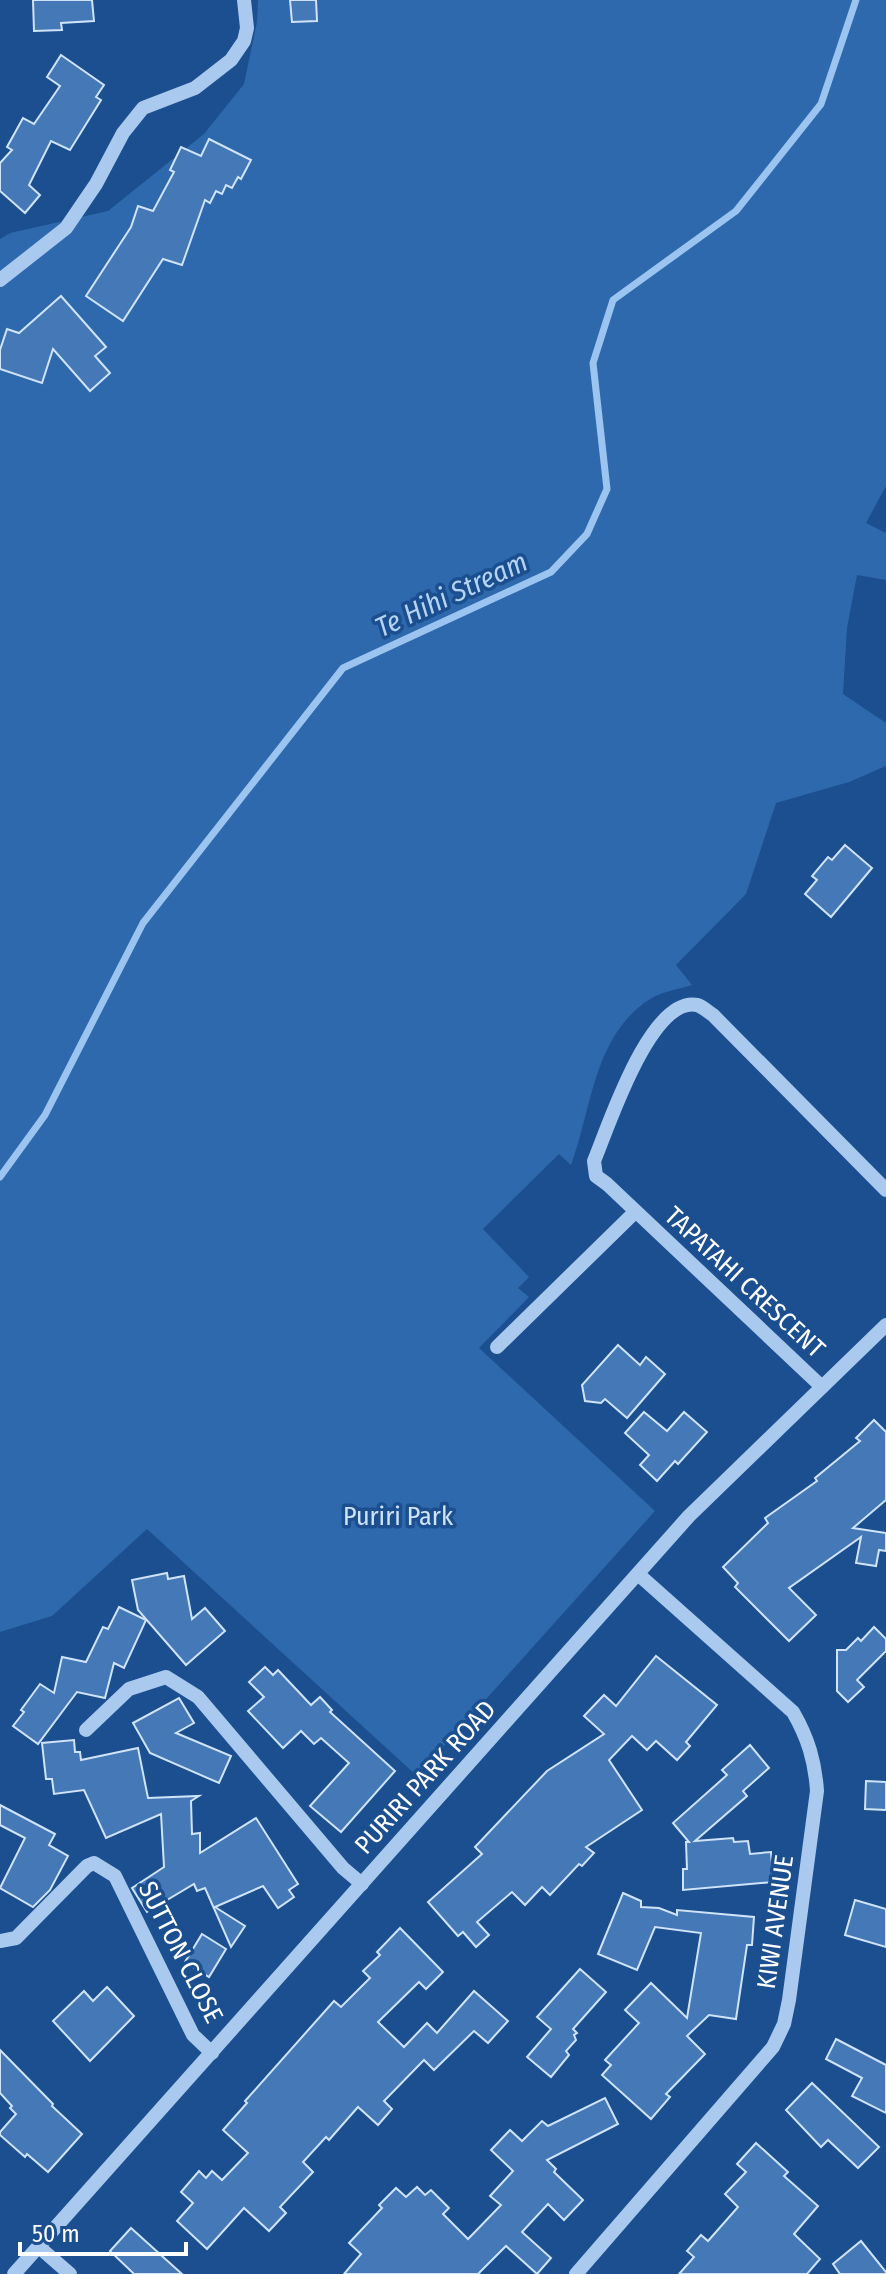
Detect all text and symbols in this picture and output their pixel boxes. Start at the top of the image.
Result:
water label: Te Hihi Stream [370,545,533,644]
street label: TAPATAHI CRESCENT [658,1200,831,1364]
park label: Puriri Park [343,1501,454,1532]
street label: PURIRI PARK ROAD [348,1694,502,1860]
street label: KIWI AVENUE [751,1853,800,1991]
street label: SUTTON CLOSE [132,1876,229,2028]
scale bar [20,2206,186,2256]
text: 50 m [32,2220,80,2248]

